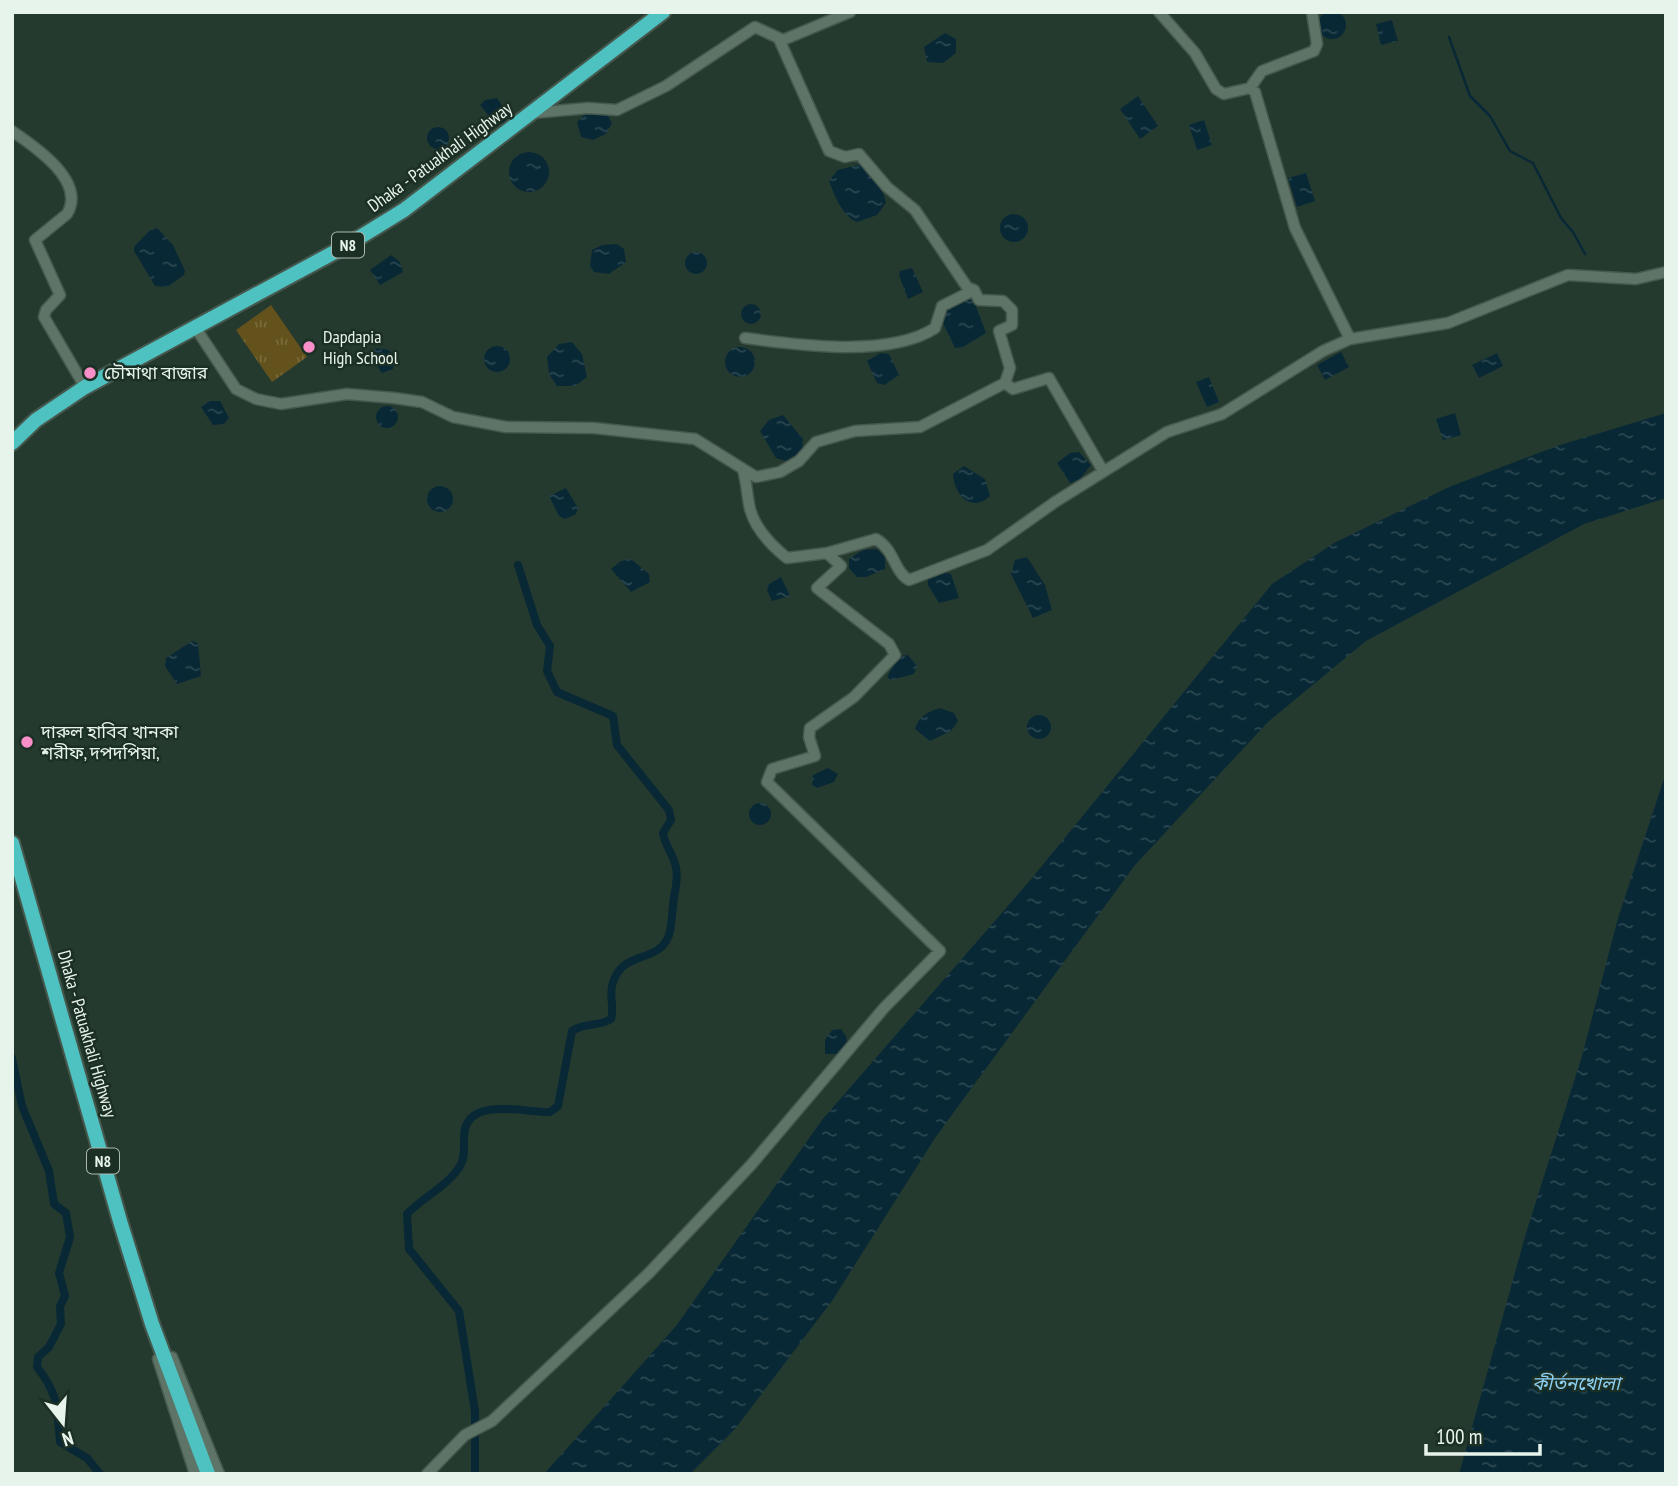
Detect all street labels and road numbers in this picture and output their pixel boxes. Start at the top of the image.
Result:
street label: Dhaka - Patuakhali Highway [363,96,517,217]
road number: N8 [332,232,364,258]
street label: Dhaka - Patuakhali Highway [53,948,122,1120]
road number: N8 [87,1148,119,1174]

